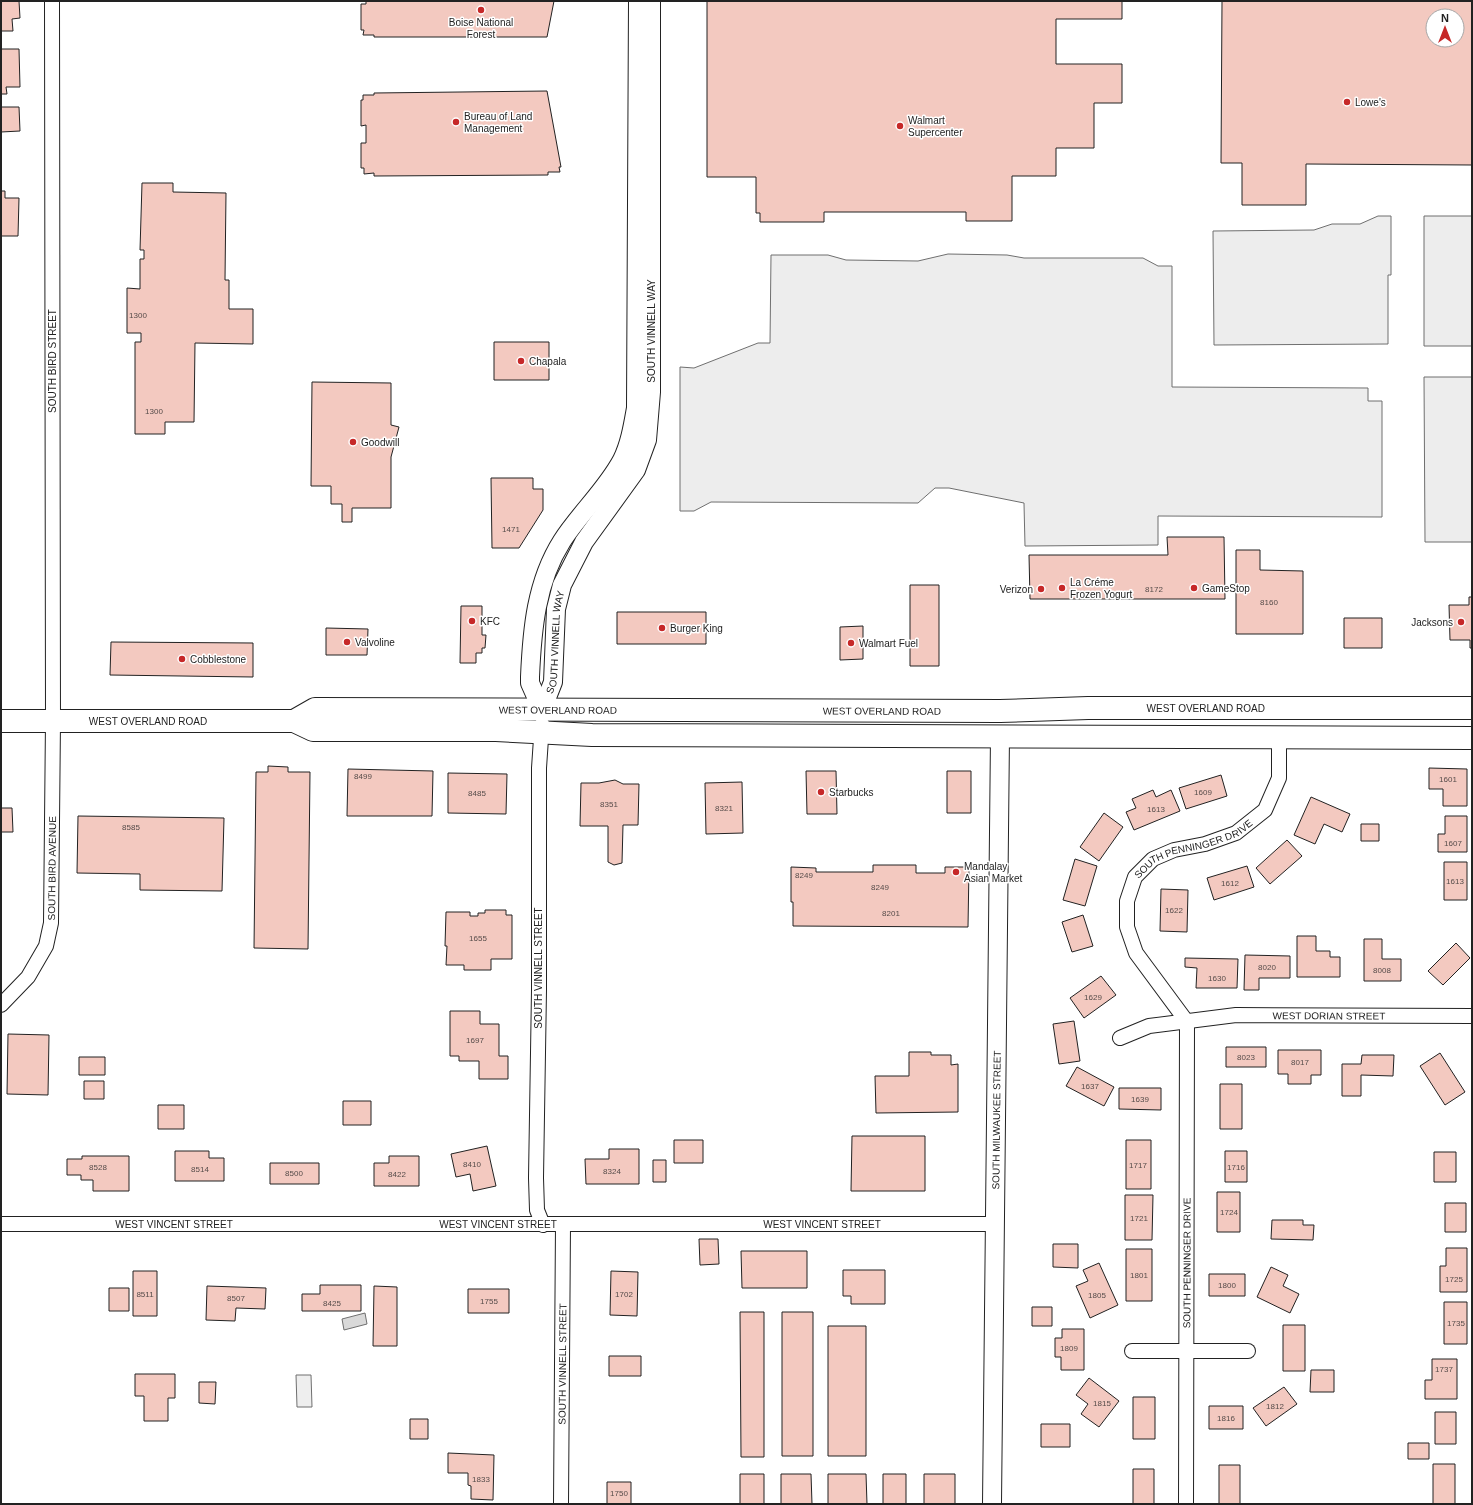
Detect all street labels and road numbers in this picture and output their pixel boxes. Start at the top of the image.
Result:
street label: SOUTH VINNELL WAY [646,279,657,383]
street label: SOUTH BIRD STREET [47,309,58,413]
street label: SOUTH VINNELL WAY [544,589,566,695]
street label: WEST OVERLAND ROAD [1147,703,1265,714]
street label: WEST OVERLAND ROAD [499,704,617,715]
street label: WEST OVERLAND ROAD [823,705,941,716]
street label: WEST OVERLAND ROAD [89,716,207,727]
street label: SOUTH BIRD AVENUE [46,816,58,921]
street label: SOUTH PENNINGER DRIVE [1132,817,1255,880]
street label: SOUTH VINNELL STREET [533,907,544,1029]
street label: WEST DORIAN STREET [1273,1010,1385,1021]
street label: SOUTH MILWAUKEE STREET [990,1050,1002,1190]
street label: SOUTH PENNINGER DRIVE [1181,1197,1192,1328]
street label: WEST VINCENT STREET [115,1219,233,1230]
street label: WEST VINCENT STREET [439,1219,557,1230]
street label: WEST VINCENT STREET [763,1219,881,1230]
street label: SOUTH VINNELL STREET [556,1303,568,1425]

